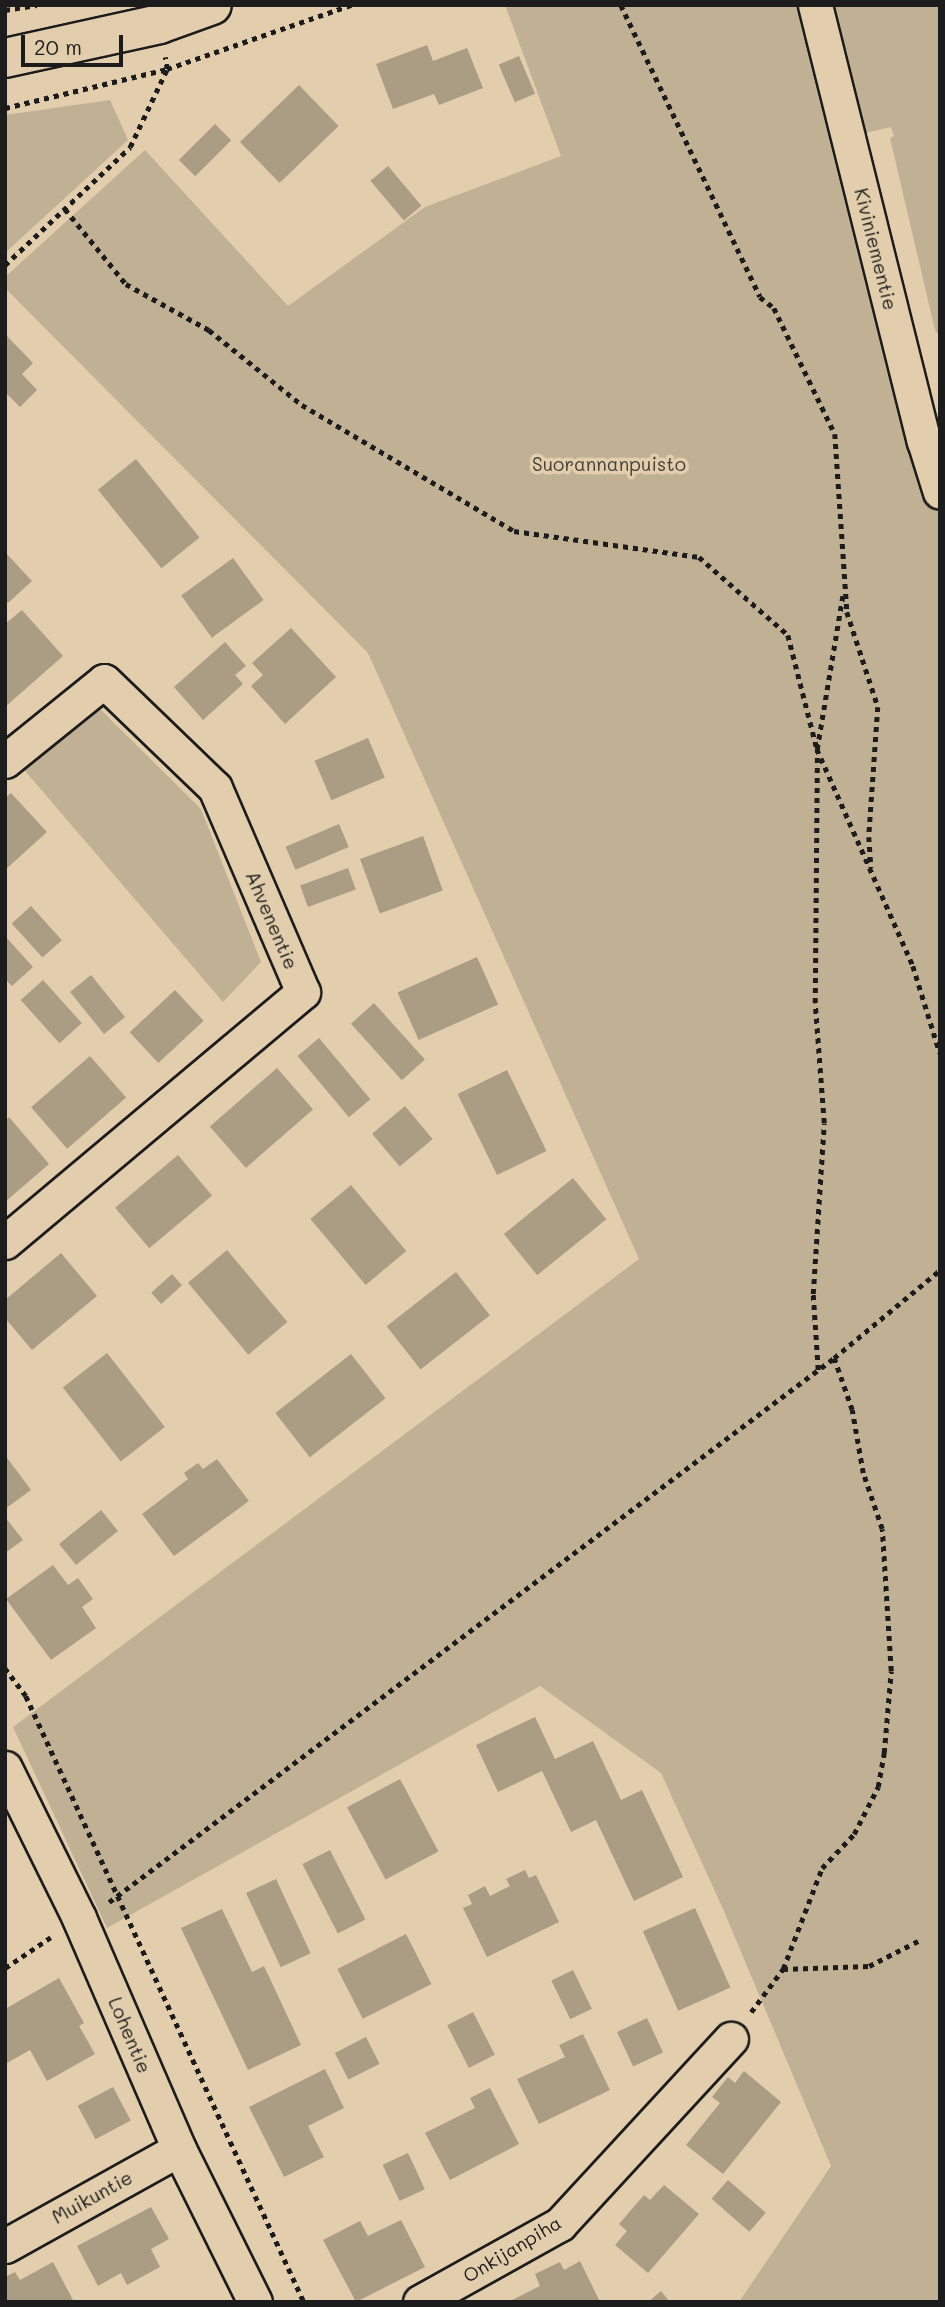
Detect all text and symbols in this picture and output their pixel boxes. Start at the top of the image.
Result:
scale bar [24,21,126,65]
text: 20 m [34,33,82,60]
street label: Kiviniementie [850,186,902,312]
park label: Suorannanpuisto [532,453,686,475]
street label: Ahvenentie [241,867,303,973]
street label: Lohentie [104,1994,156,2076]
street label: Muikuntie [48,2166,136,2228]
street label: Onkijanpiha [459,2211,565,2287]

